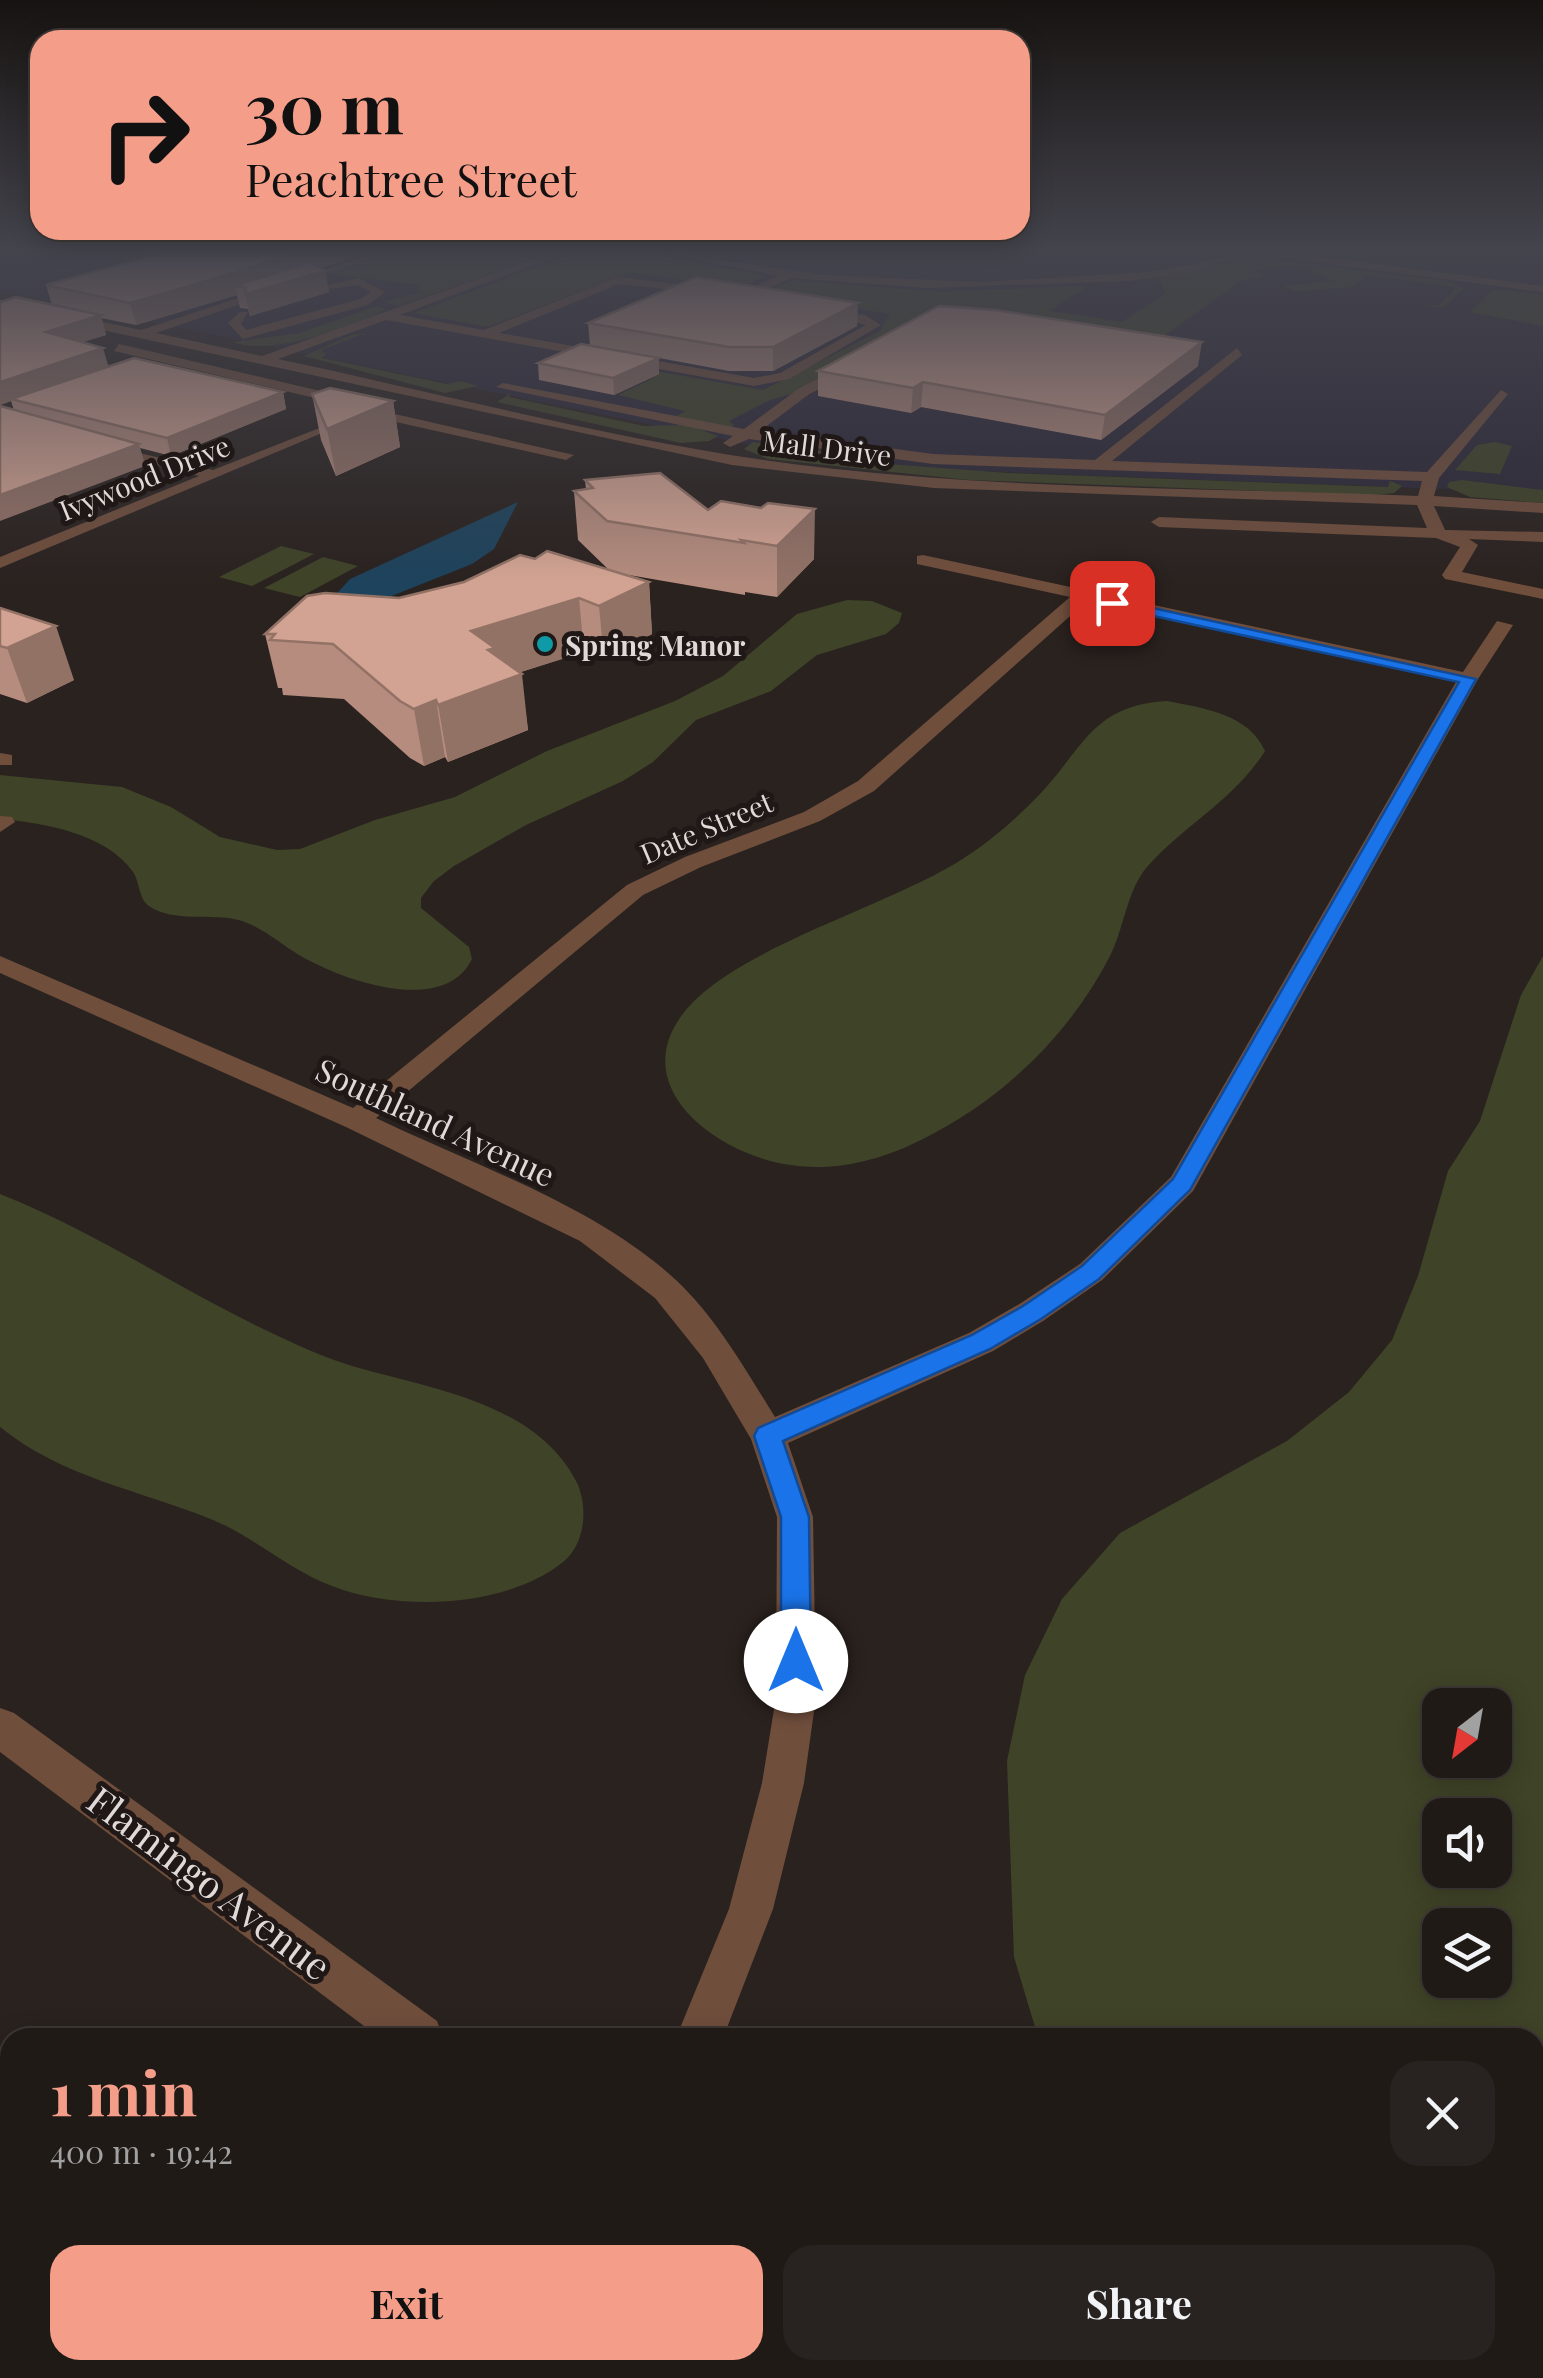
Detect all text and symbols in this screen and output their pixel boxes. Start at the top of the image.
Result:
text: 30 m [245,58,404,152]
icon: right [80,70,210,200]
text: Peachtree Street [245,148,577,208]
street label: Mall Drive [760,421,894,473]
street label: Ivywood Drive [53,426,235,528]
pin [1070,561,1155,646]
icon: arrive [1085,576,1140,631]
place label: Spring Manor [565,626,745,663]
marker: Spring Manor [534,633,556,655]
street label: Date Street [634,782,779,871]
street label: Southland Avenue [310,1047,562,1195]
position arrow [744,1609,848,1713]
north arrow [1422,1688,1512,1778]
map controls [1422,1688,1512,1998]
street label: Flamingo Avenue [78,1774,342,1990]
button: sound [1422,1798,1512,1888]
button: layers [1422,1908,1512,1998]
text: 1 min [50,2051,197,2131]
button: close [1390,2061,1495,2166]
text: 400 m · 19:42 [50,2129,233,2172]
button: Exit [50,2245,763,2360]
button: Share [783,2245,1495,2360]

